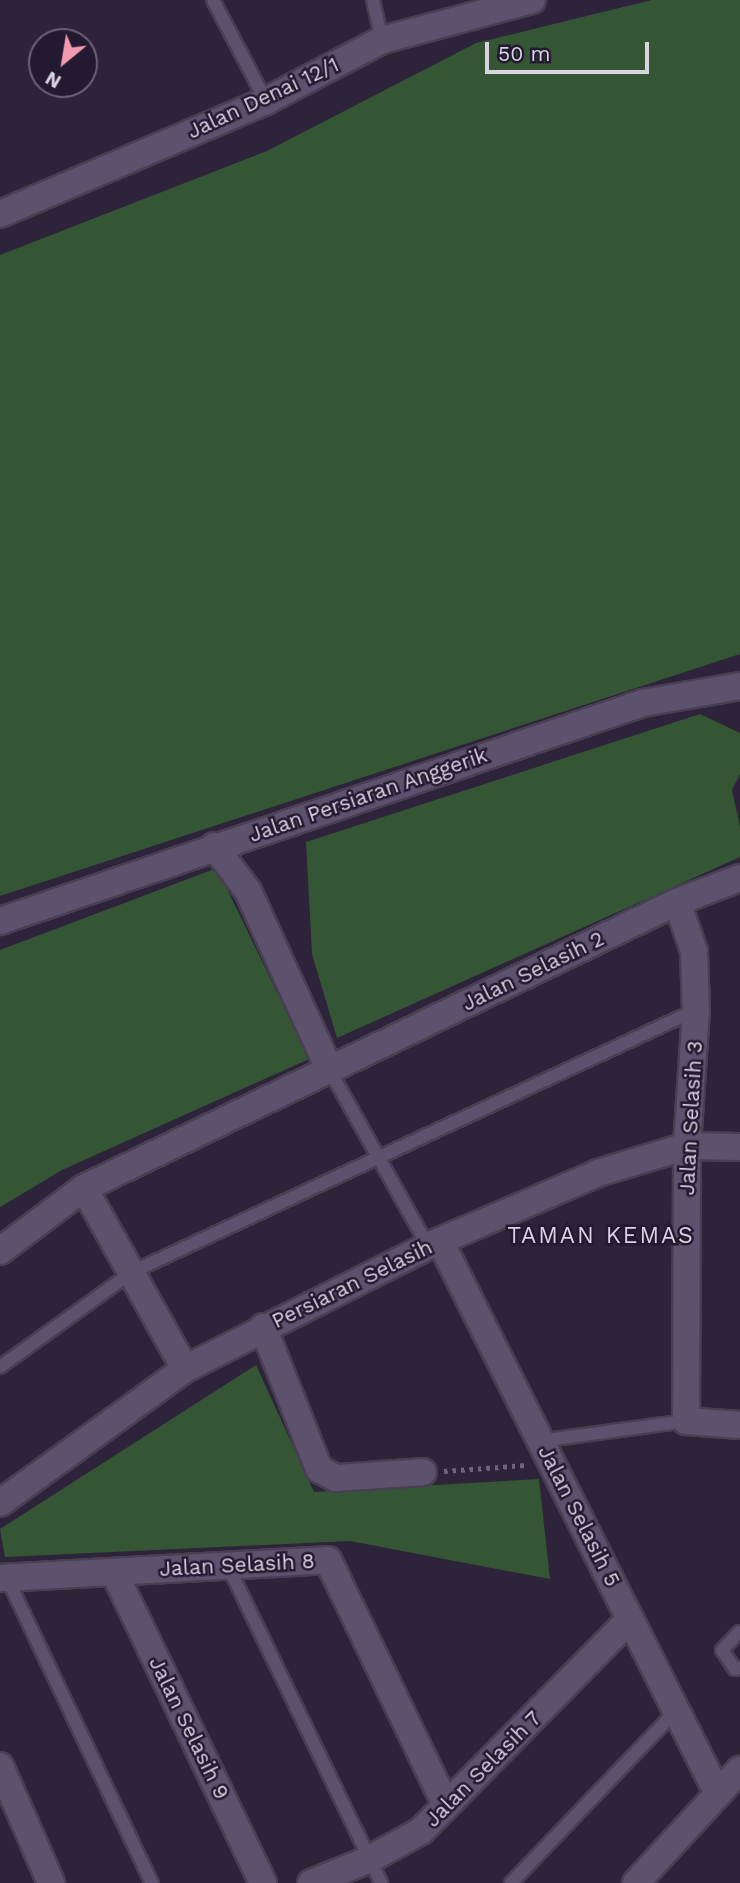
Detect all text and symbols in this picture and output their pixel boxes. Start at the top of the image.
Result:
north arrow [28,28,98,98]
scale bar [488,28,652,72]
text: 50 m [498,41,550,66]
street label: Jalan Denai 12/1 [183,52,343,144]
text: N [41,66,65,93]
street label: Jalan Persiaran Anggerik [245,742,491,848]
street label: Jalan Selasih 2 [458,926,608,1016]
street label: Jalan Selasih 3 [674,1040,708,1196]
district label: TAMAN KEMAS [509,1222,693,1250]
street label: Persiaran Selasih [268,1234,436,1334]
street label: Jalan Selasih 5 [533,1441,625,1591]
street label: Jalan Selasih 8 [159,1548,315,1582]
street label: Jalan Selasih 9 [144,1653,234,1803]
street label: Jalan Selasih 7 [420,1706,546,1832]

